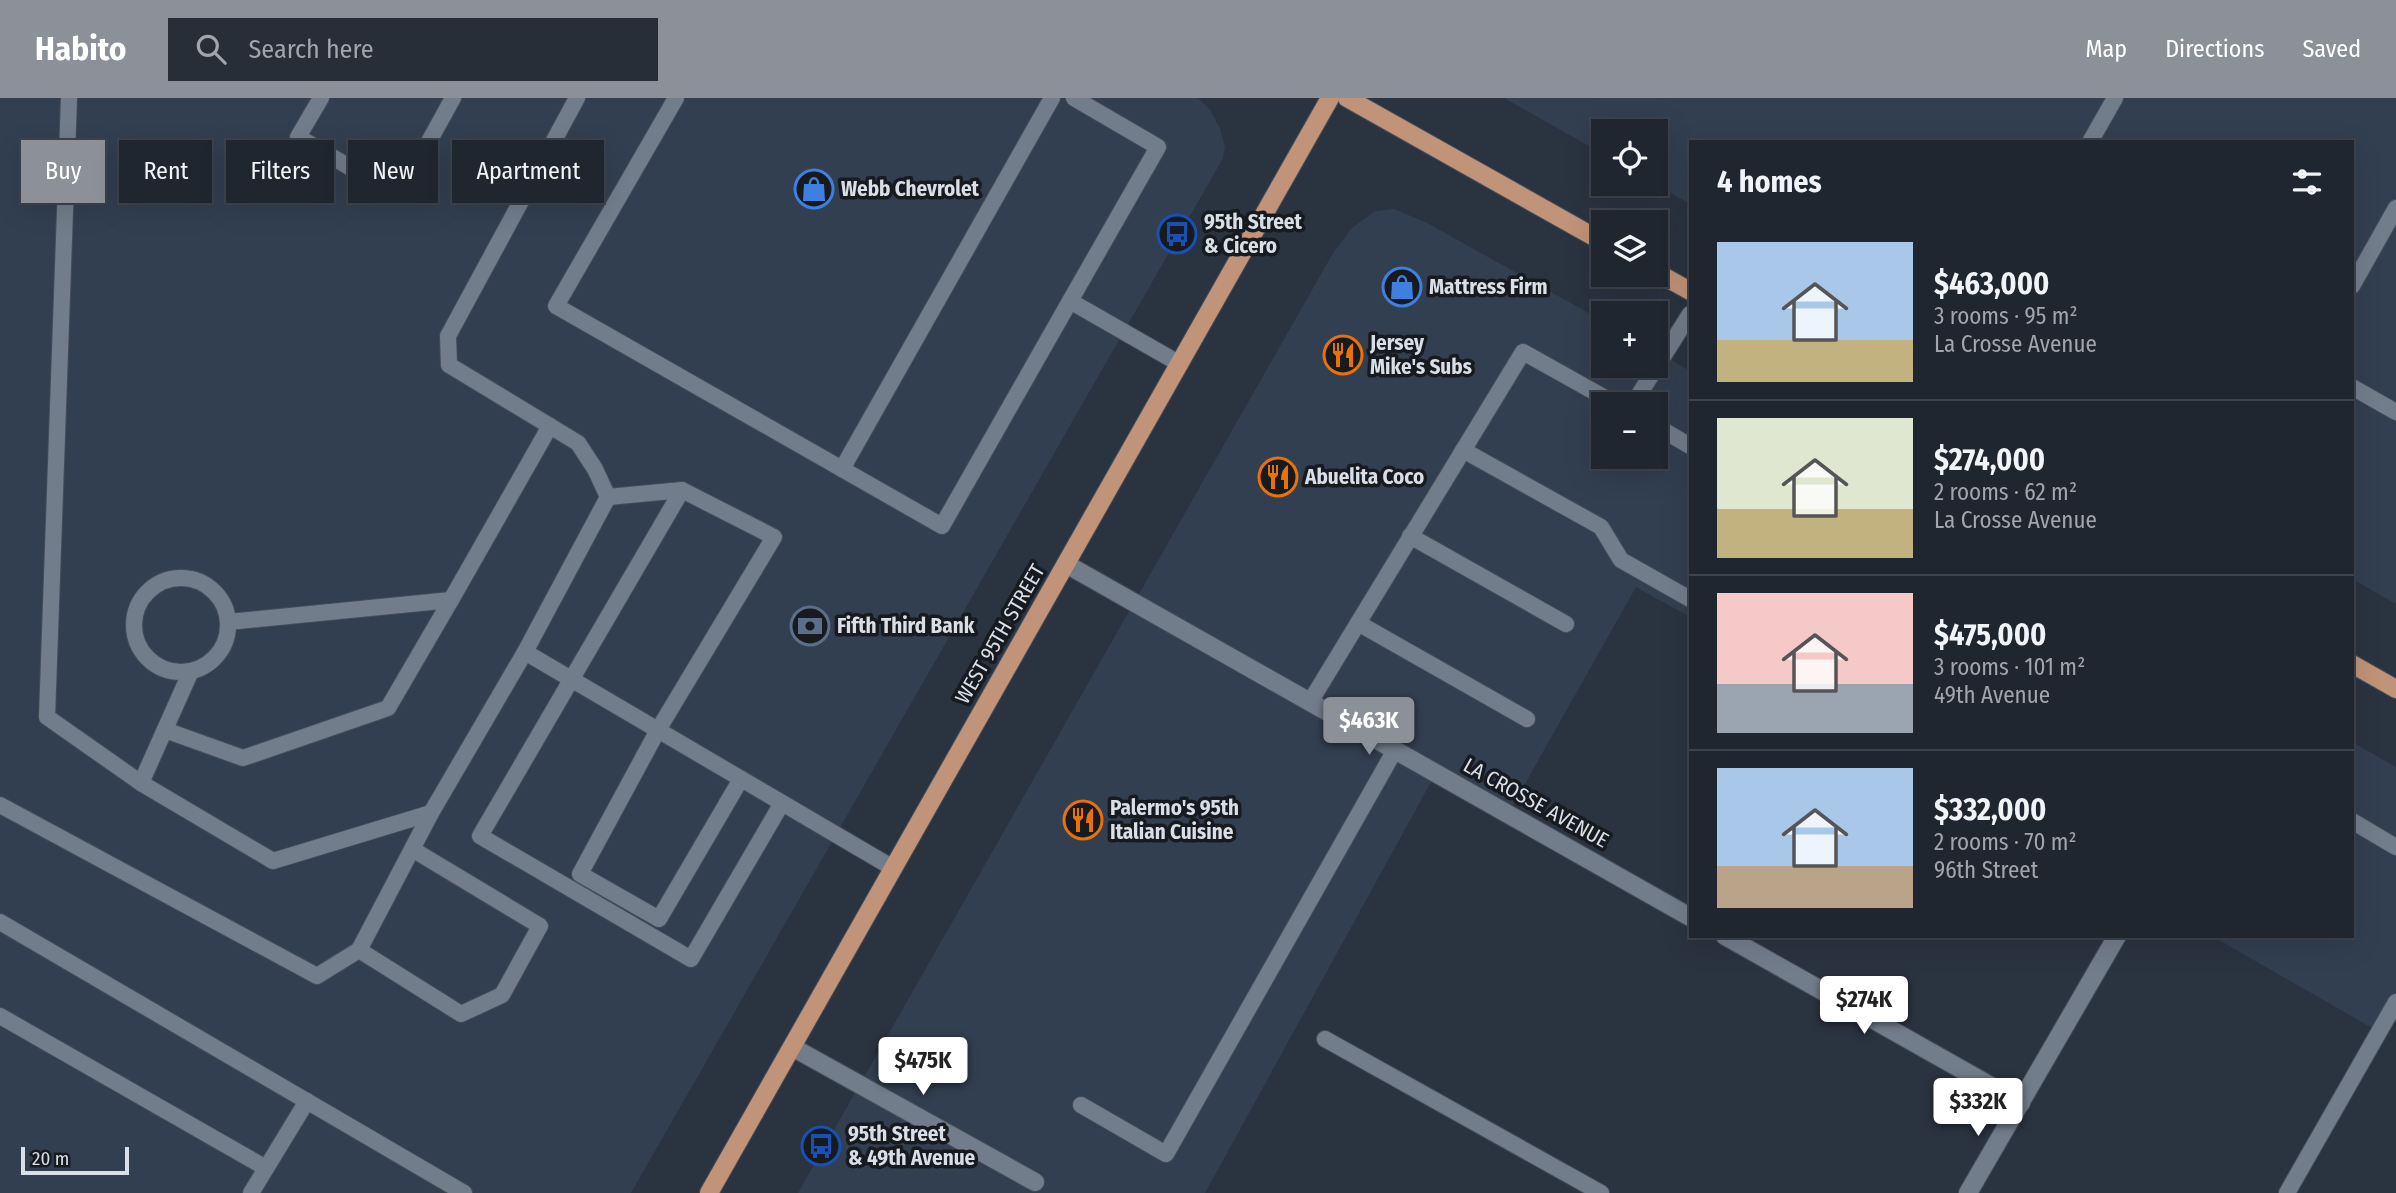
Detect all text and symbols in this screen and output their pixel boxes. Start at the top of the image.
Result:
search box [168,18,658,81]
text: Habito [35,29,126,69]
icon: search [192,30,230,68]
text: Search here [248,34,374,65]
text: Map [2086,35,2127,63]
text: Directions [2165,35,2264,63]
text: Saved [2302,35,2361,63]
map controls [1591,119,1668,469]
button: locate [1591,119,1668,196]
chip: Buy [21,140,105,203]
chip: Rent [119,140,212,203]
chip: Filters [226,140,334,203]
chip: New [348,140,438,203]
chip: Apartment [452,140,604,203]
icon: filters [2288,163,2326,201]
text: 4 homes [1717,164,1822,200]
shop icon: Webb Chevrolet [793,168,835,210]
place label: Webb Chevrolet [841,176,980,202]
place label: 95th Street & Cicero [1204,209,1302,259]
button: layers [1591,210,1668,287]
bus stop icon: 95th Street & Cicero [1156,213,1198,255]
shop icon: Mattress Firm [1381,266,1423,308]
text: $463,000 [1934,266,2050,302]
icon: home [1773,270,1857,354]
place label: Mattress Firm [1429,274,1548,300]
button: + [1591,301,1668,378]
text: 3 rooms · 95 m² [1934,302,2078,330]
place label: Jersey Mike's Subs [1369,330,1472,380]
text: La Crosse Avenue [1934,330,2097,358]
restaurant icon: Jersey Mike's Subs [1322,334,1364,376]
button: − [1591,392,1668,469]
text: $274,000 [1934,442,2045,478]
icon: home [1773,446,1857,530]
restaurant icon: Abuelita Coco [1257,456,1299,498]
place label: Abuelita Coco [1304,464,1424,490]
text: 2 rooms · 62 m² [1934,478,2077,506]
text: La Crosse Avenue [1934,506,2097,534]
street label: WEST 95TH STREET [950,559,1051,708]
bank icon: Fifth Third Bank [789,605,831,647]
place label: Fifth Third Bank [837,613,975,639]
text: $475,000 [1934,617,2046,653]
icon: home [1773,621,1857,705]
text: 3 rooms · 101 m² [1934,653,2085,681]
text: 49th Avenue [1934,681,2050,709]
pin: $463K [1320,698,1418,757]
text: $463K [1339,706,1399,734]
street label: LA CROSSE AVENUE [1459,752,1613,854]
text: $332,000 [1934,792,2046,828]
place label: Palermo's 95th Italian Cuisine [1110,795,1239,845]
icon: home [1773,796,1857,880]
restaurant icon: Palermo's 95th Italian Cuisine [1062,799,1104,841]
text: 2 rooms · 70 m² [1934,828,2077,856]
text: 96th Street [1934,856,2038,884]
pin: $274K [1815,976,1913,1036]
text: $274K [1836,985,1892,1013]
pin: $475K [874,1038,972,1097]
text: $475K [894,1046,952,1074]
pin: $332K [1929,1079,2027,1138]
text: $332K [1949,1087,2007,1115]
place label: 95th Street & 49th Avenue [848,1121,976,1171]
bus stop icon: 95th Street & 49th Avenue [800,1125,842,1167]
scale bar [21,1144,130,1176]
text: 20 m [32,1147,69,1170]

